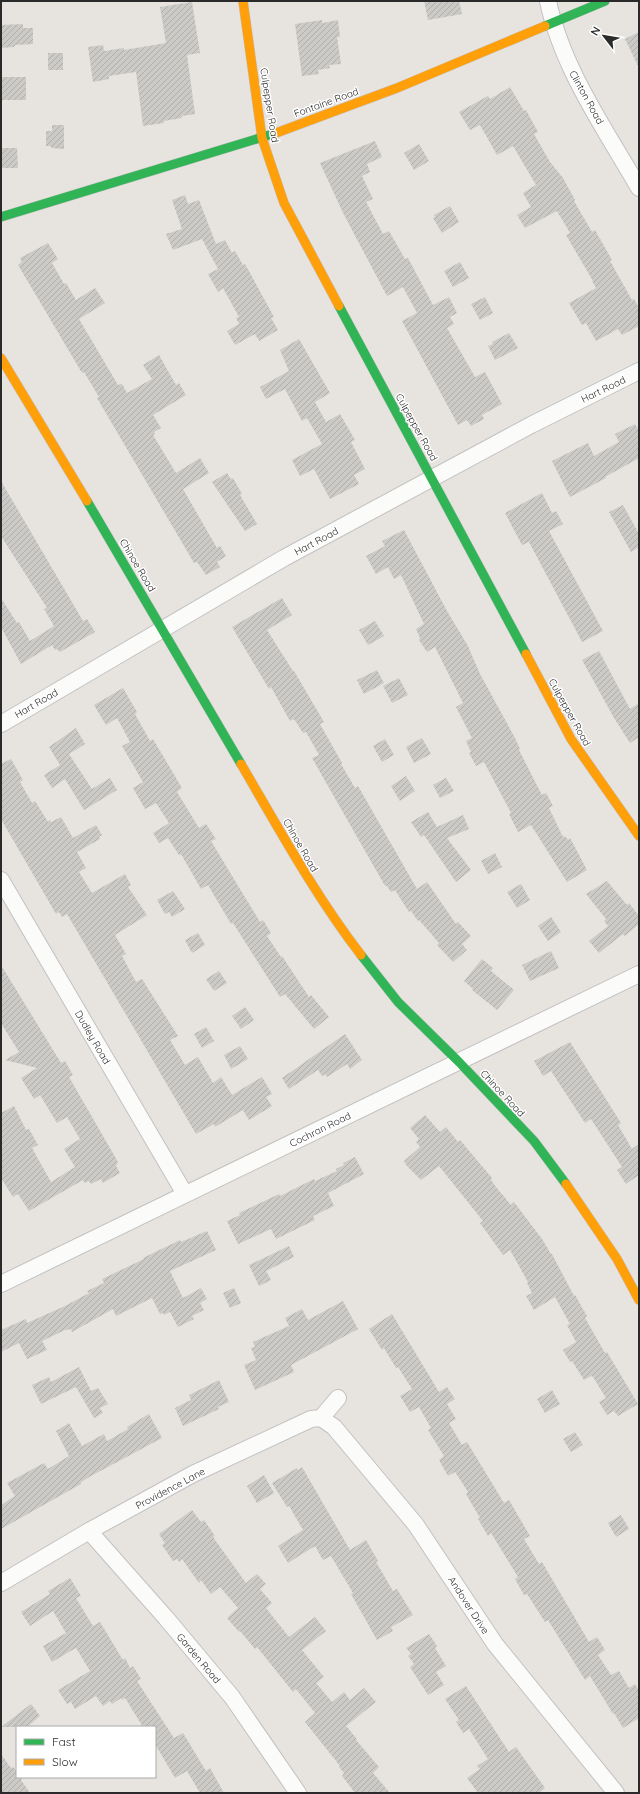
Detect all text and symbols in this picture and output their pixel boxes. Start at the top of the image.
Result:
north arrow [584,16,624,56]
text: N [587,24,604,38]
street label: Culpepper Road [257,67,282,143]
street label: Clinton Road [566,68,607,126]
street label: Fontaine Road [292,85,360,120]
street label: Hart Road [579,373,628,406]
street label: Culpepper Road [393,391,441,463]
street label: Hart Road [292,524,340,558]
street label: Chinoe Road [117,536,158,594]
street label: Culpepper Road [546,676,594,748]
street label: Hart Road [12,686,60,721]
street label: Chinoe Road [280,816,321,874]
street label: Dudley Road [72,1008,113,1066]
street label: Chinoe Road [478,1067,528,1119]
street label: Cochran Road [287,1109,353,1150]
street label: Providence Lane [133,1464,208,1512]
street label: Andover Drive [445,1574,492,1637]
street label: Garden Road [174,1630,223,1686]
legend [16,1726,156,1778]
text: Fast [52,1734,76,1749]
text: Slow [52,1754,78,1769]

